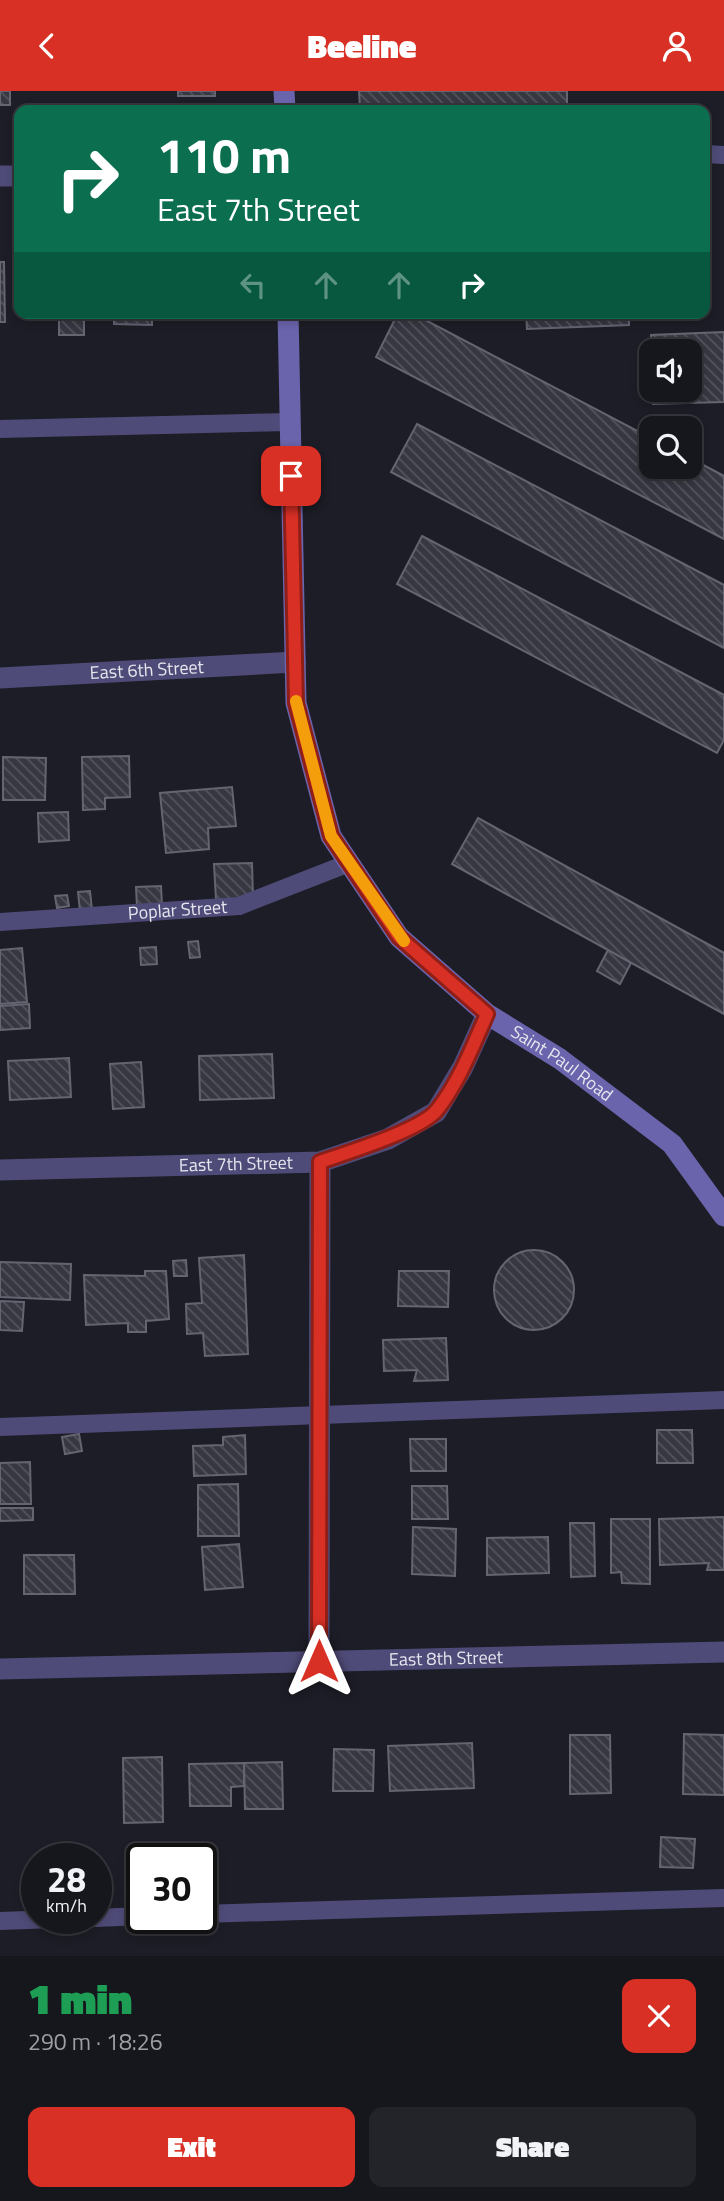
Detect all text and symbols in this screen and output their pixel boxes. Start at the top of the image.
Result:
text: Beeline [308,22,416,70]
icon: back [28,27,66,65]
icon: person [658,27,696,65]
text: 110 m [157,117,291,192]
icon: right [42,133,133,224]
text: East 7th Street [157,185,360,233]
icon: left [234,266,272,304]
icon: ahead [307,266,345,304]
icon: ahead [380,266,418,304]
icon: right [453,266,491,304]
map controls [639,339,702,479]
button: sound [639,339,702,402]
button: search [639,416,702,479]
pin [261,446,321,506]
icon: arrive [272,457,310,495]
street label: East 6th Street [89,653,205,686]
street label: Poplar Street [127,893,229,926]
street label: Saint Paul Road [506,1018,619,1108]
street label: East 7th Street [178,1149,294,1179]
position arrow [282,1624,356,1698]
street label: East 8th Street [388,1643,504,1673]
speed limit sign: 30 [126,1843,217,1934]
text: 28 [47,1852,86,1906]
text: km/h [46,1892,87,1919]
text: 1 min [28,1966,132,2030]
button: close [622,1979,696,2053]
text: 290 m · 18:26 [28,2024,163,2059]
button: Exit [28,2107,355,2187]
button: Share [369,2107,696,2187]

